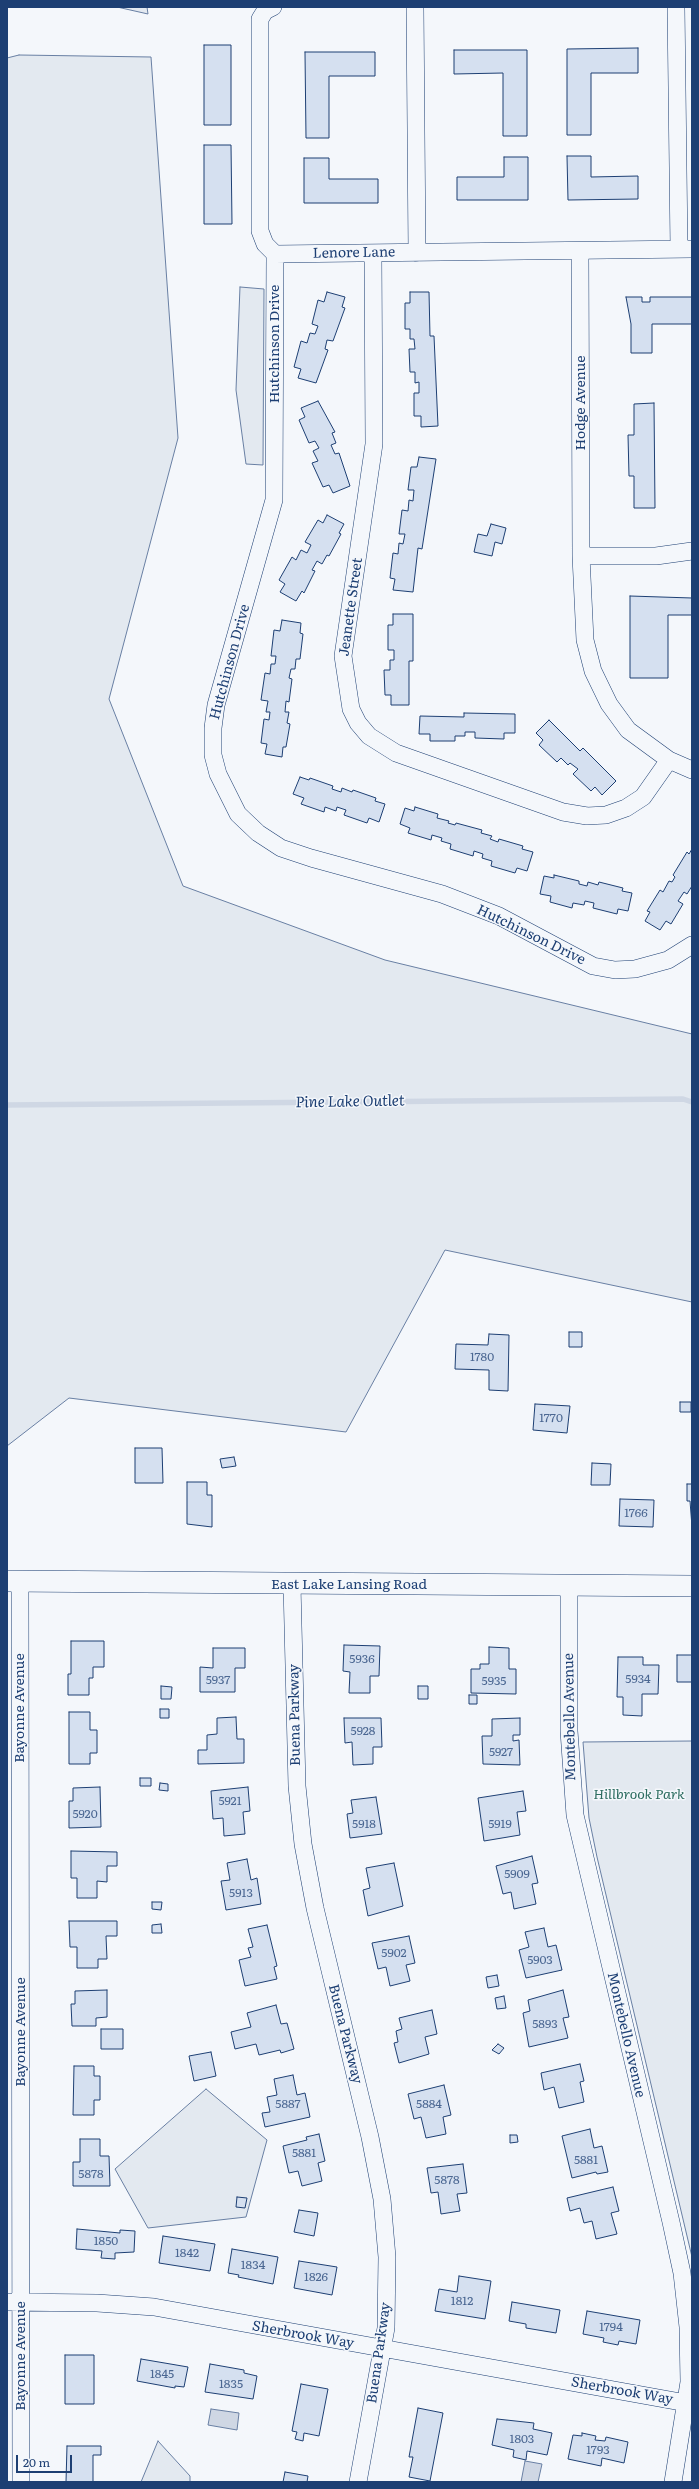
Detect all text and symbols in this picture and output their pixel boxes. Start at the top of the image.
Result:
street label: Lenore Lane [313,244,395,262]
street label: Hutchinson Drive [267,285,283,403]
street label: Hodge Avenue [573,355,589,451]
street label: Jeanette Street [336,557,366,657]
street label: Hutchinson Drive [207,602,253,722]
street label: Hutchinson Drive [474,901,588,969]
water label: Pine Lake Outlet [295,1092,405,1112]
house number: 1780 [470,1350,494,1364]
house number: 1770 [539,1411,563,1425]
house number: 1766 [624,1506,648,1520]
street label: East Lake Lansing Road [271,1577,427,1593]
house number: 5936 [349,1652,375,1666]
street label: Bayonne Avenue [12,1653,28,1763]
street label: Montebello Avenue [560,1653,580,1781]
street label: Buena Parkway [286,1664,304,1766]
house number: 5934 [625,1672,651,1686]
house number: 5937 [206,1673,230,1687]
house number: 5935 [482,1674,506,1688]
house number: 5928 [351,1724,375,1738]
house number: 5927 [489,1745,513,1759]
park label: Hillbrook Park [593,1787,685,1803]
house number: 5921 [218,1794,242,1808]
house number: 5920 [72,1807,98,1821]
house number: 5918 [352,1817,376,1831]
house number: 5919 [488,1817,512,1831]
house number: 5909 [504,1867,530,1881]
house number: 5913 [229,1886,253,1900]
house number: 5902 [381,1946,407,1960]
house number: 5903 [527,1953,553,1967]
street label: Montebello Avenue [603,1971,649,2099]
street label: Bayonne Avenue [13,1977,29,2087]
street label: Buena Parkway [325,1982,365,2086]
house number: 5893 [532,2017,558,2031]
house number: 5887 [275,2097,301,2111]
house number: 5884 [416,2097,442,2111]
house number: 5881 [292,2146,316,2160]
house number: 5881 [574,2153,598,2167]
house number: 5878 [78,2167,104,2181]
house number: 5878 [434,2173,460,2187]
house number: 1850 [94,2234,118,2248]
house number: 1842 [175,2246,199,2260]
house number: 1834 [241,2258,265,2272]
house number: 1826 [304,2270,328,2284]
house number: 1812 [451,2294,473,2308]
street label: Bayonne Avenue [13,2301,29,2411]
street label: Buena Parkway [364,2301,394,2405]
street label: Sherbrook Way [251,2318,355,2352]
house number: 1794 [599,2320,623,2334]
house number: 1845 [150,2367,174,2381]
street label: Sherbrook Way [570,2374,674,2408]
house number: 1835 [219,2377,243,2391]
house number: 1803 [510,2432,534,2446]
house number: 1793 [586,2443,610,2457]
scale bar [18,2447,74,2473]
text: 20 m [23,2453,50,2471]

